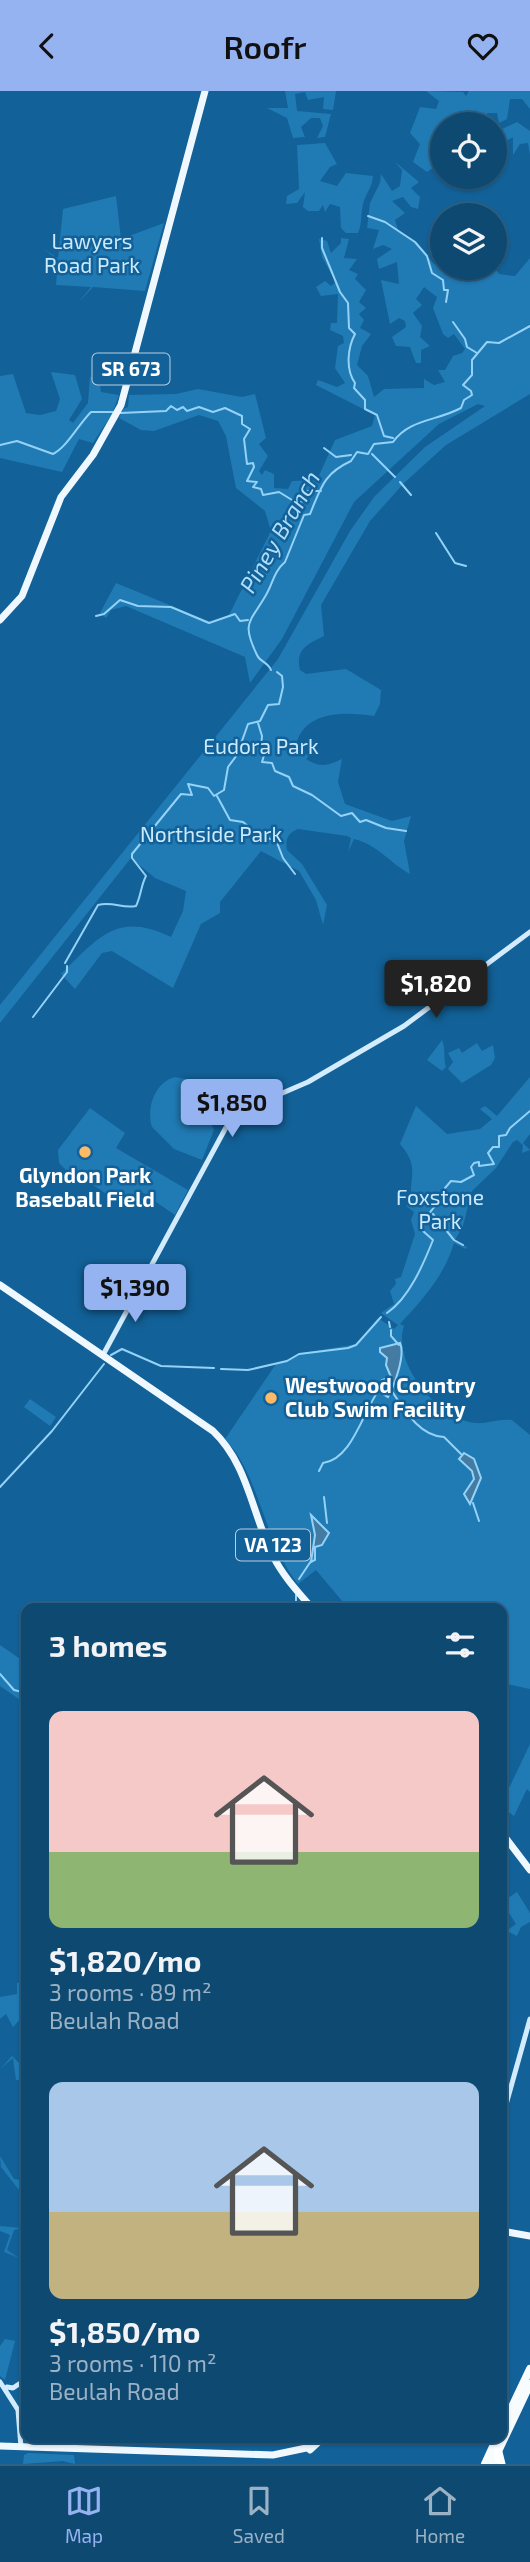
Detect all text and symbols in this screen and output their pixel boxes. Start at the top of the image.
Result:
icon: back [28,27,66,65]
text: Roofr [223,27,307,65]
icon: heart [464,27,502,65]
map controls [430,112,507,280]
button: locate [430,112,507,189]
button: layers [430,203,507,280]
park label: Lawyers Road Park [44,228,140,277]
road number: SR 673 [92,353,170,385]
water label: Piney Branch [233,465,325,598]
park label: Eudora Park [203,733,319,758]
park label: Northside Park [140,821,282,846]
pin: $1,820 [379,961,493,1020]
text: $1,820 [400,969,472,997]
pin: $1,850 [175,1079,289,1139]
text: $1,850 [197,1088,267,1116]
marker: Glyndon Park Baseball Field [77,1144,93,1160]
place label: Glyndon Park Baseball Field [15,1162,155,1211]
park label: Foxstone Park [396,1184,484,1233]
pin: $1,390 [78,1265,192,1324]
text: $1,390 [100,1273,170,1301]
place label: Westwood Country Club Swim Facility [285,1372,476,1422]
marker: Westwood Country Club Swim Facility [263,1390,279,1406]
road number: VA 123 [236,1529,310,1561]
icon: filters [441,1626,479,1664]
text: 3 homes [49,1627,168,1663]
icon: home [201,1757,327,1883]
text: $1,820/mo [49,1942,201,1978]
text: 3 rooms · 89 m² [49,1978,211,2006]
text: Beulah Road [49,2006,180,2034]
icon: home [201,2128,327,2254]
text: $1,850/mo [49,2313,201,2349]
text: 3 rooms · 110 m² [49,2349,216,2377]
text: Beulah Road [49,2377,180,2405]
tab: Map [65,2482,103,2547]
tab: Saved [233,2482,285,2547]
tab: Home [415,2482,465,2547]

